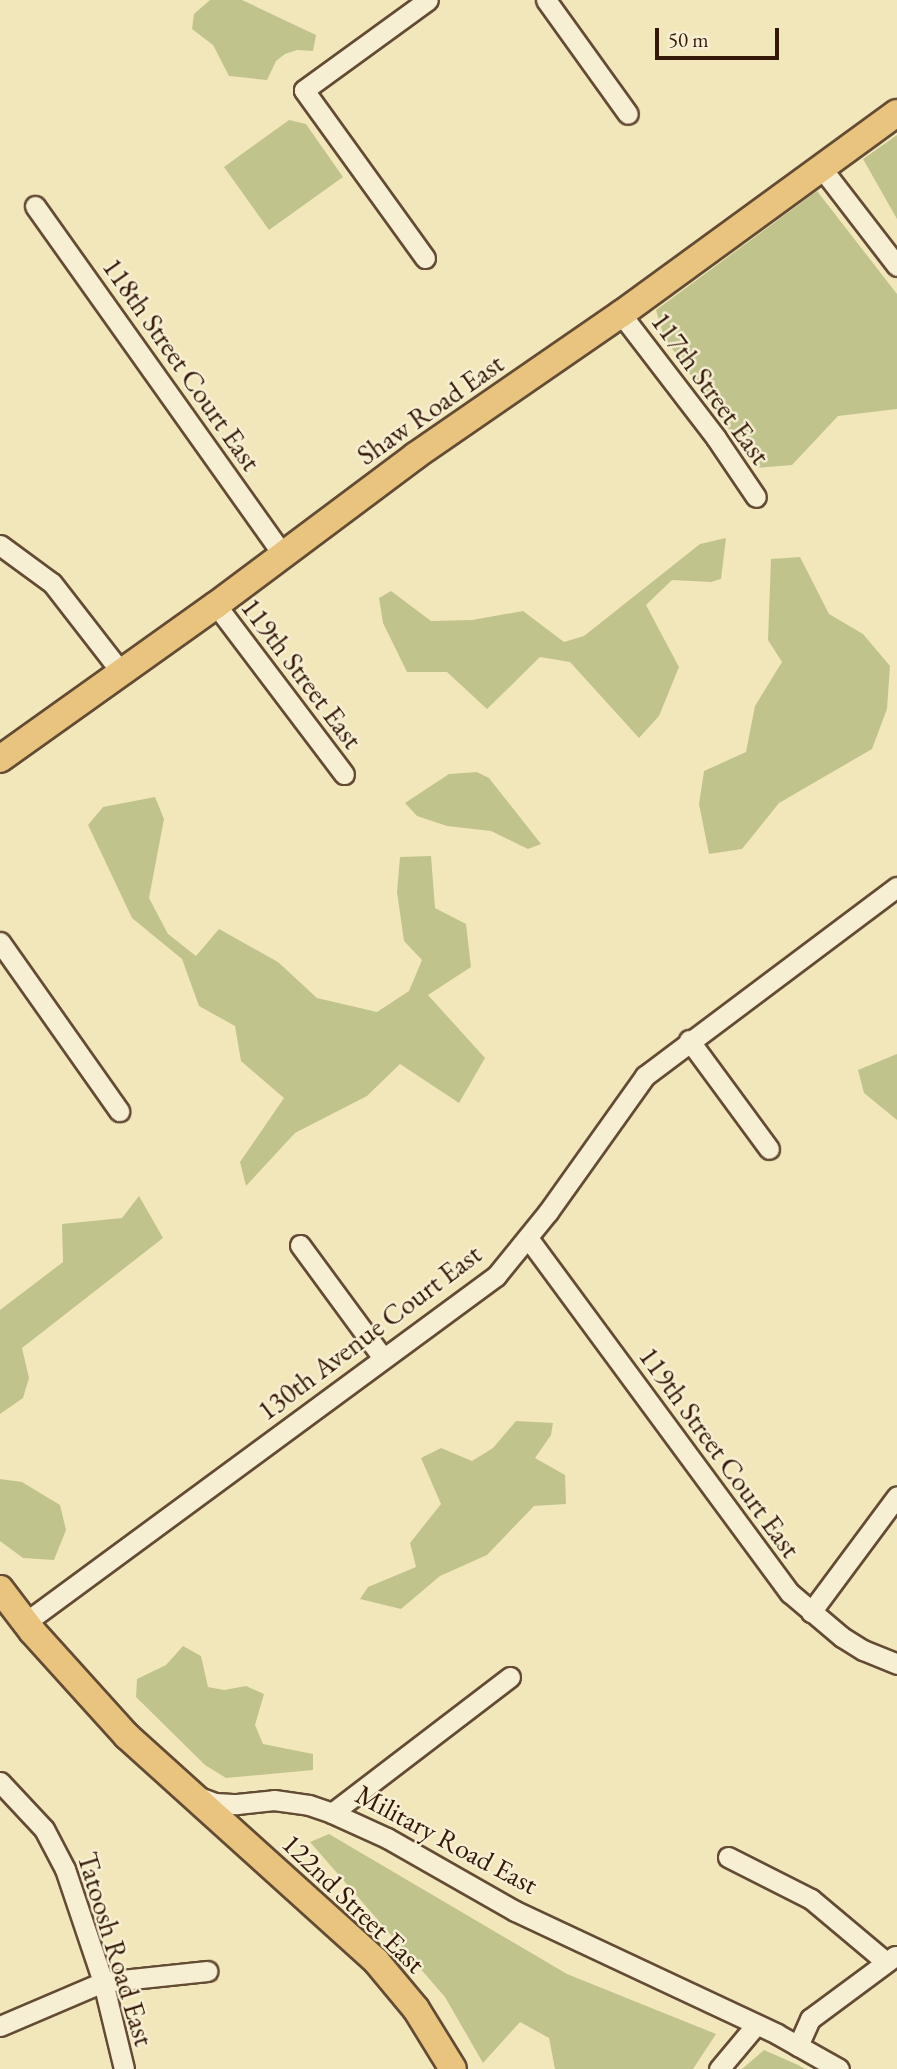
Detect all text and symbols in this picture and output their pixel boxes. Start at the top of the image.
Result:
scale bar [659,14,783,58]
text: 50 m [668,26,709,53]
street label: 118th Street Court East [96,251,268,477]
street label: 117th Street East [644,305,778,471]
street label: Shaw Road East [350,346,510,472]
street label: 119th Street East [234,591,370,755]
street label: 130th Avenue Court East [251,1237,487,1427]
street label: 119th Street Court East [632,1340,808,1564]
street label: Military Road East [350,1777,544,1901]
street label: 122nd Street East [275,1826,433,1980]
street label: Tatoosh Road East [71,1848,161,2050]

